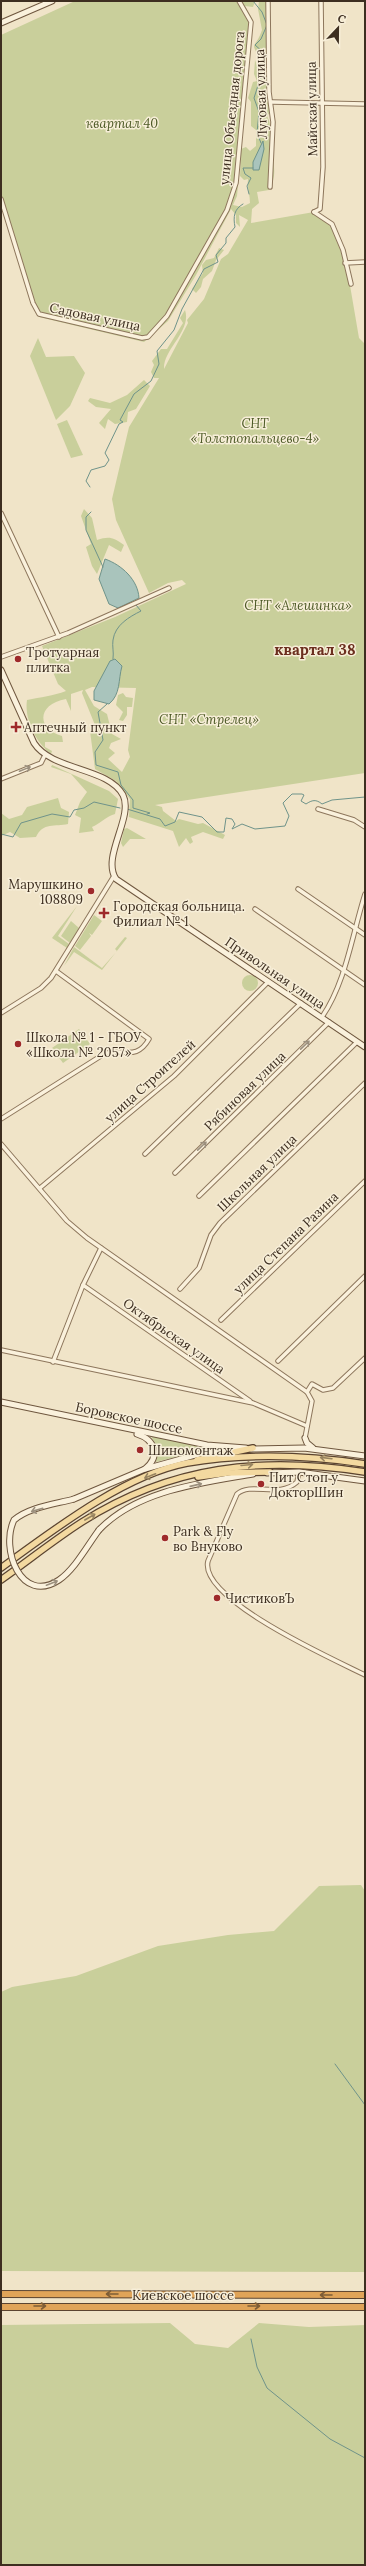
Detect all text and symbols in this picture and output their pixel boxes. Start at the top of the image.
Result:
north arrow [318,8,358,48]
text: С [336,11,348,27]
street label: улица Объездная дорога [215,30,249,186]
street label: Луговая улица [251,48,271,139]
street label: Майская улица [303,61,321,157]
park label: квартал 40 [86,115,158,132]
street label: Садовая улица [48,299,142,335]
park label: СНТ «Толстопальцево-4» [191,415,320,447]
park label: СНТ «Алешинка» [244,597,352,614]
district label: квартал 38 [274,640,356,659]
place label: Тротуарная плитка [26,644,99,676]
marker: Тротуарная плитка [13,654,23,664]
park label: СНТ «Стрелец» [159,711,259,728]
place label: Аптечный пункт [23,719,127,736]
marker: Аптечный пункт [11,722,21,732]
one-way arrow [19,765,31,773]
place label: Марушкино 108809 [8,876,83,908]
marker: Марушкино 108809 [86,886,96,896]
place label: Городская больница. Филиал № 1 [113,898,245,930]
marker: Городская больница. Филиал № 1 [98,907,110,919]
street label: Привольная улица [222,933,329,1013]
place label: Школа № 1 - ГБОУ «Школа № 2057» [26,1029,142,1061]
street label: улица Строителей [101,1036,199,1126]
marker: Школа № 1 - ГБОУ «Школа № 2057» [13,1039,23,1049]
one-way arrow [300,1040,310,1050]
street label: Рябиновая улица [201,1047,290,1134]
street label: Школьная улица [214,1130,301,1215]
one-way arrow [197,1141,207,1151]
street label: улица Степана Разина [230,1188,342,1298]
street label: Октябрьская улица [120,1294,229,1378]
street label: Боровское шоссе [74,1398,184,1438]
place label: Шиномонтаж [148,1442,233,1459]
marker: Шиномонтаж [135,1445,145,1455]
one-way arrow [320,1454,333,1462]
one-way arrow [240,1461,253,1469]
place label: Пит Стоп у ДокторШин [269,1469,343,1501]
one-way arrow [145,1472,157,1480]
marker: Пит Стоп у ДокторШин [256,1479,266,1489]
one-way arrow [189,1480,202,1488]
one-way arrow [30,1507,43,1514]
one-way arrow [84,1513,96,1521]
place label: Park & Fly во Внуково [173,1523,243,1555]
marker: Park & Fly во Внуково [160,1533,170,1543]
one-way arrow [46,1578,58,1586]
place label: ЧистиковЪ [225,1590,294,1607]
marker: ЧистиковЪ [212,1593,222,1603]
street label: Киевское шоссе [132,2287,234,2304]
one-way arrow [106,2290,119,2298]
one-way arrow [320,2291,333,2299]
one-way arrow [247,2302,260,2310]
one-way arrow [33,2303,46,2310]

